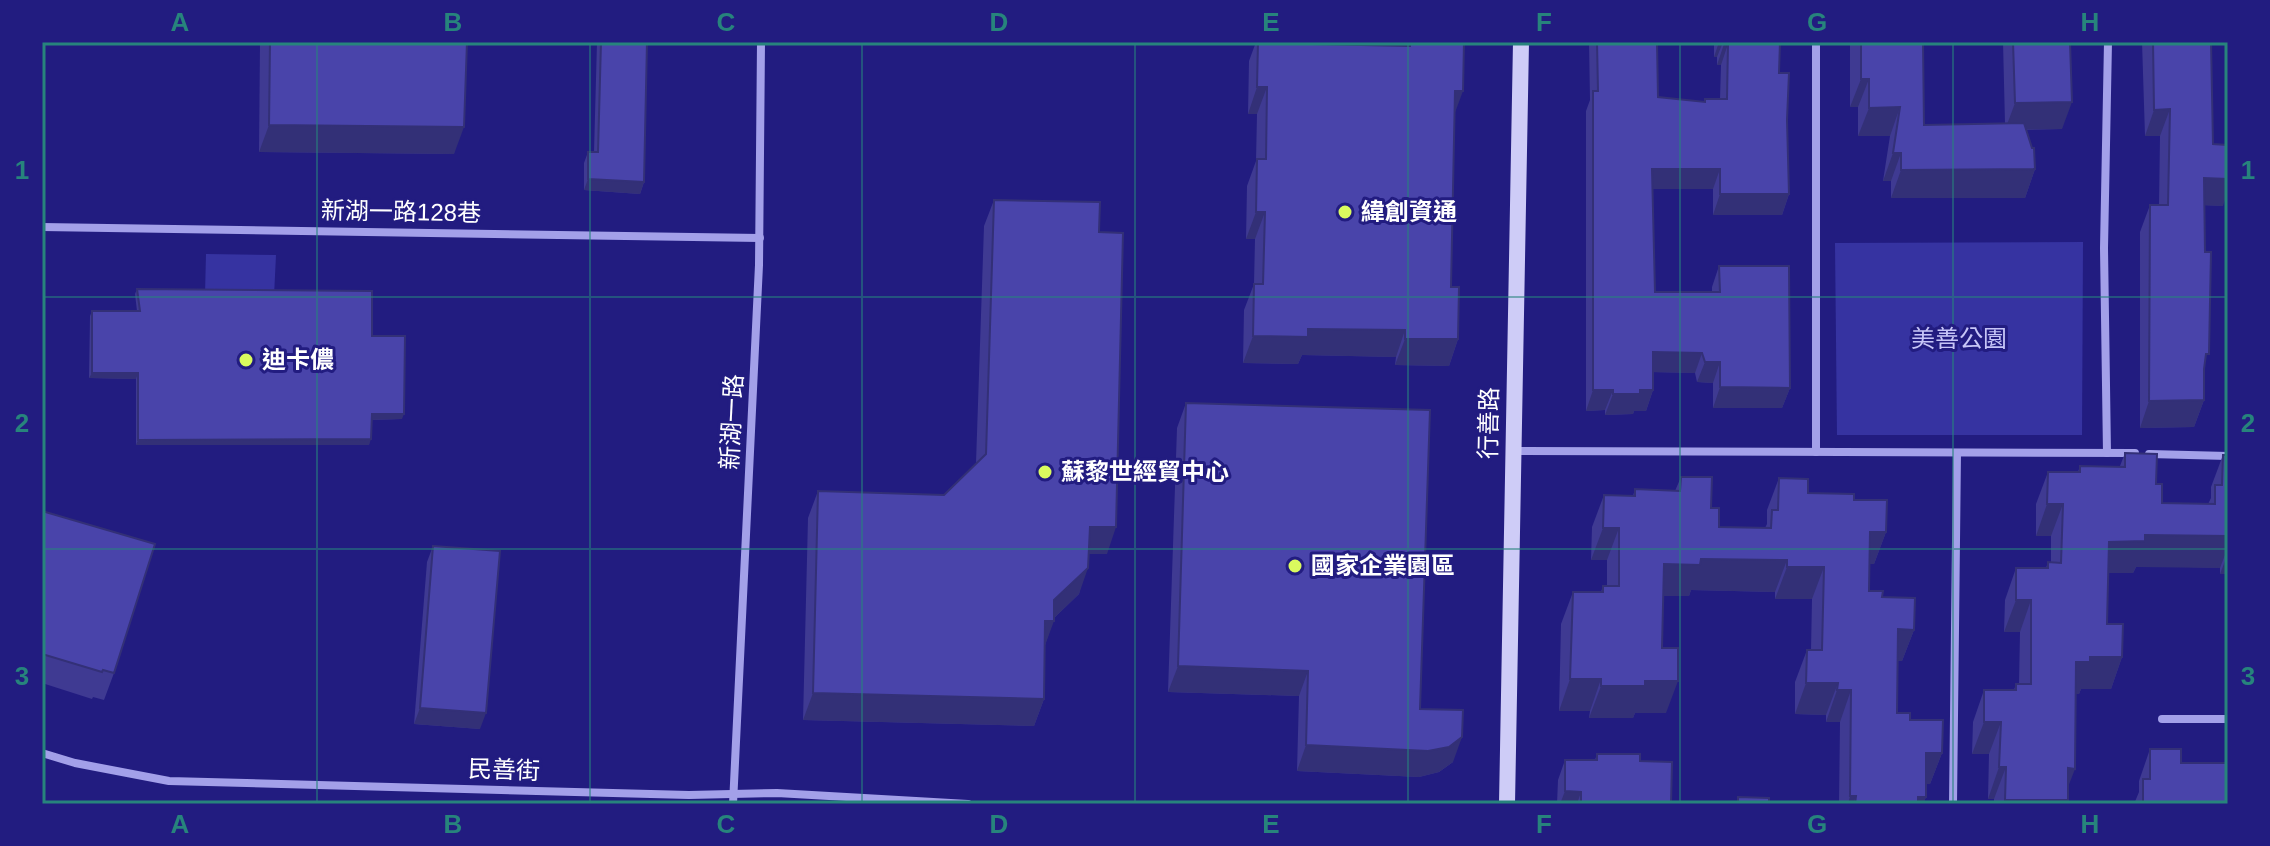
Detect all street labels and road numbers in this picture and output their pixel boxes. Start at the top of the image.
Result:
street label: 新湖一路128巷 [321,197,481,226]
street label: 新湖一路 [716,373,747,471]
street label: 行善路 [1474,387,1503,459]
street label: 民善街 [468,755,540,784]

